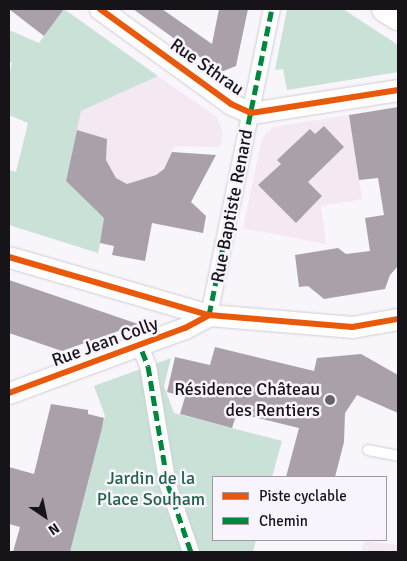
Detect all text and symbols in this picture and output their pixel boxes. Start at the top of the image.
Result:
street label: Rue Sthrau [166,34,248,100]
street label: Rue Baptiste Renard [207,128,257,284]
street label: Rue Jean Colly [49,313,161,371]
place label: Résidence Château des Rentiers [174,379,320,422]
marker: Résidence Château des Rentiers [324,394,336,406]
park label: Jardin de la Place Souham [97,468,205,510]
legend [212,476,387,541]
text: Piste cyclable [259,487,347,505]
north arrow [20,491,70,541]
text: Chemin [259,512,308,530]
text: N [45,519,62,539]

